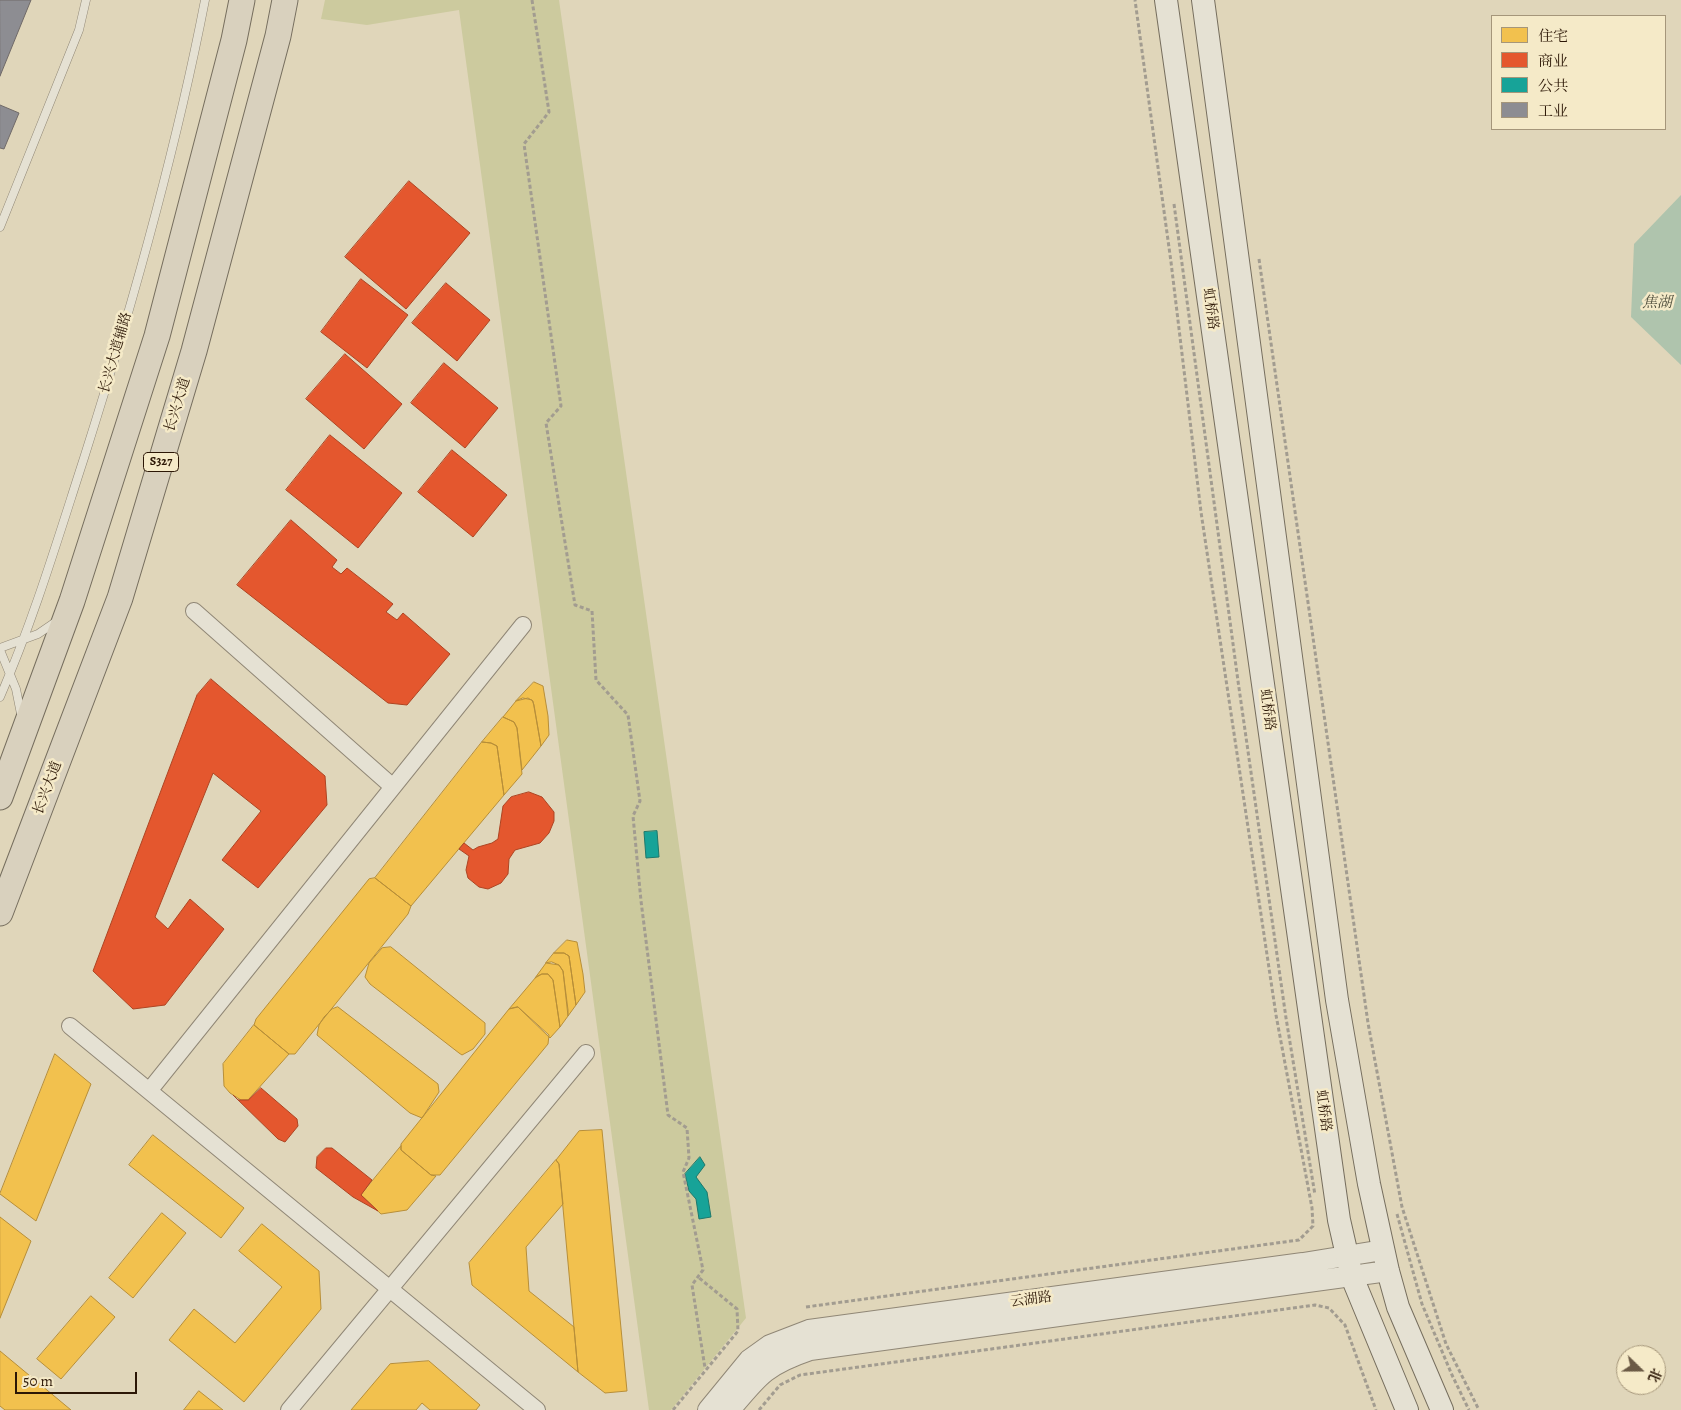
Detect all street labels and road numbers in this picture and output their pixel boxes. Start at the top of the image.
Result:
street label: 虹桥路 [1199,287,1221,331]
street label: 长兴大道辅路 [96,310,136,396]
street label: 长兴大道 [162,376,194,434]
road number: S327 [144,452,178,472]
street label: 虹桥路 [1256,688,1278,732]
street label: 长兴大道 [30,759,66,817]
street label: 虹桥路 [1312,1089,1334,1133]
street label: 云湖路 [1009,1289,1053,1311]

